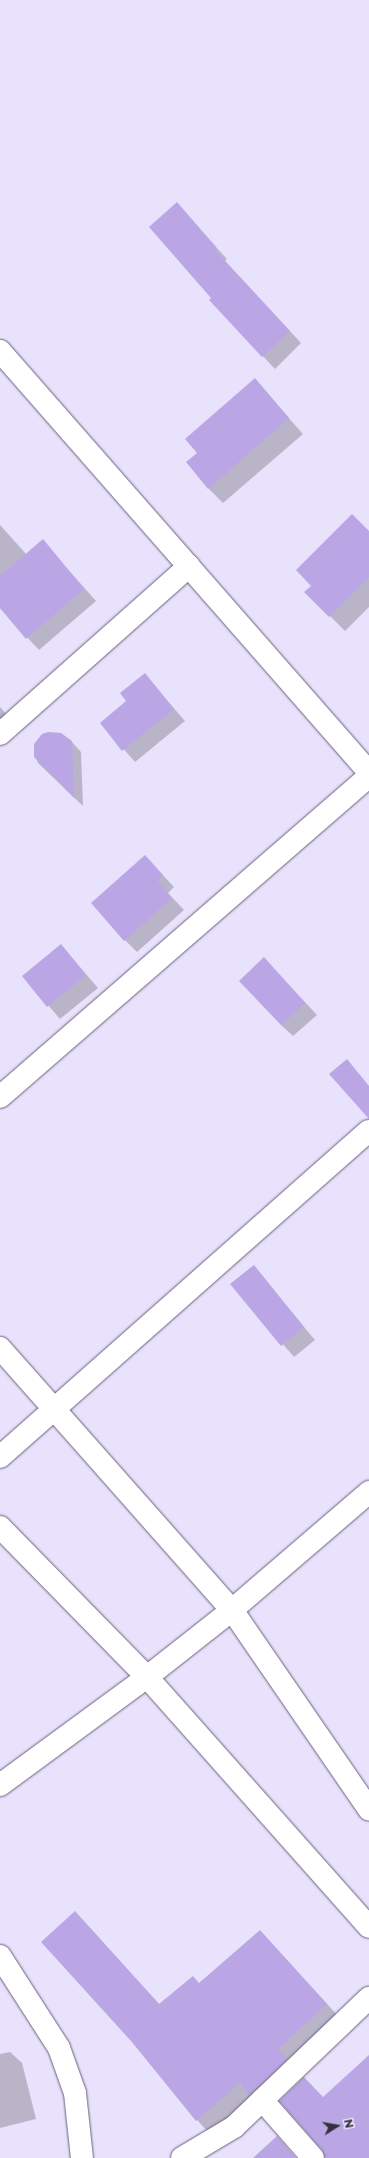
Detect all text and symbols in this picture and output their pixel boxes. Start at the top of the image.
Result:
north arrow [317,2106,357,2146]
text: N [341,2118,356,2129]

